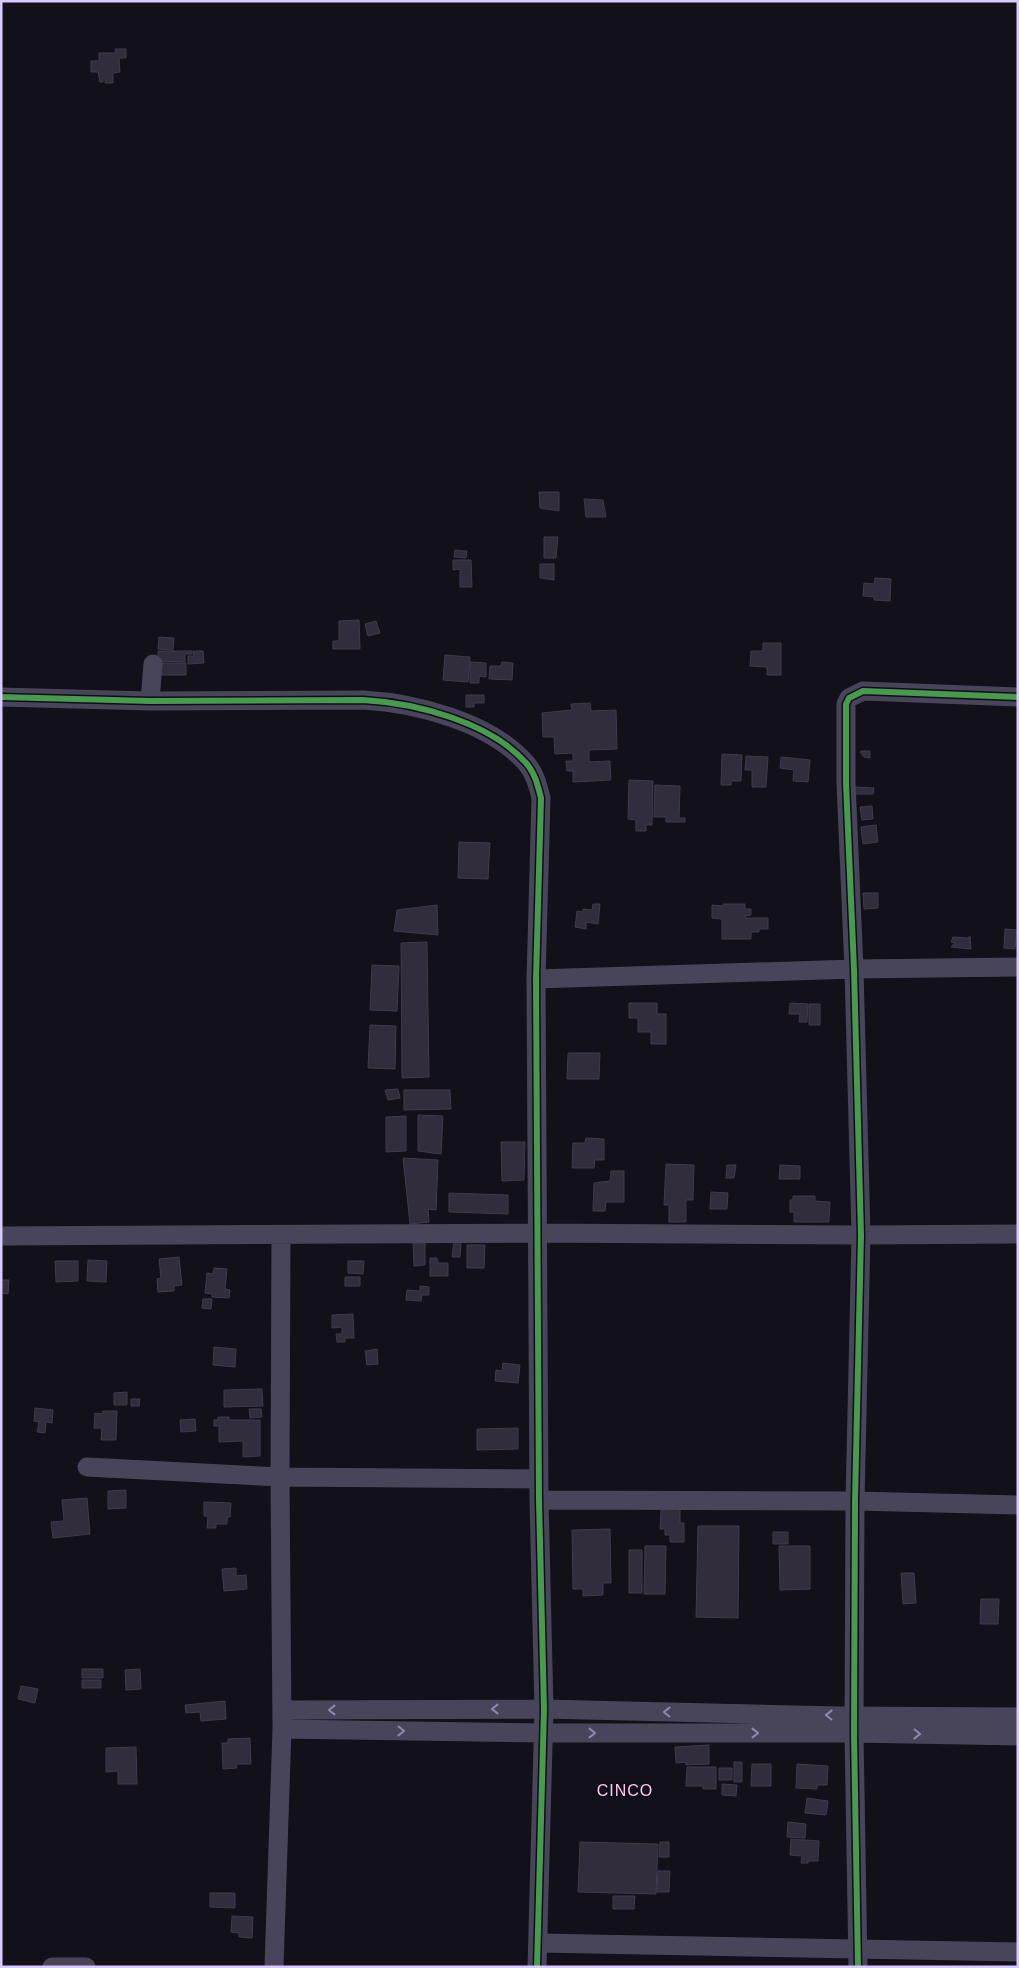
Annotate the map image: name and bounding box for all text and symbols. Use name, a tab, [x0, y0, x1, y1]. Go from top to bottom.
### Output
one-way arrow	[491, 1704, 498, 1714]
one-way arrow	[328, 1705, 336, 1715]
one-way arrow	[662, 1706, 670, 1717]
one-way arrow	[825, 1710, 833, 1721]
one-way arrow	[397, 1725, 405, 1736]
one-way arrow	[589, 1728, 597, 1738]
one-way arrow	[752, 1728, 759, 1738]
one-way arrow	[914, 1729, 922, 1739]
district label: CINCO	[597, 1782, 653, 1799]

